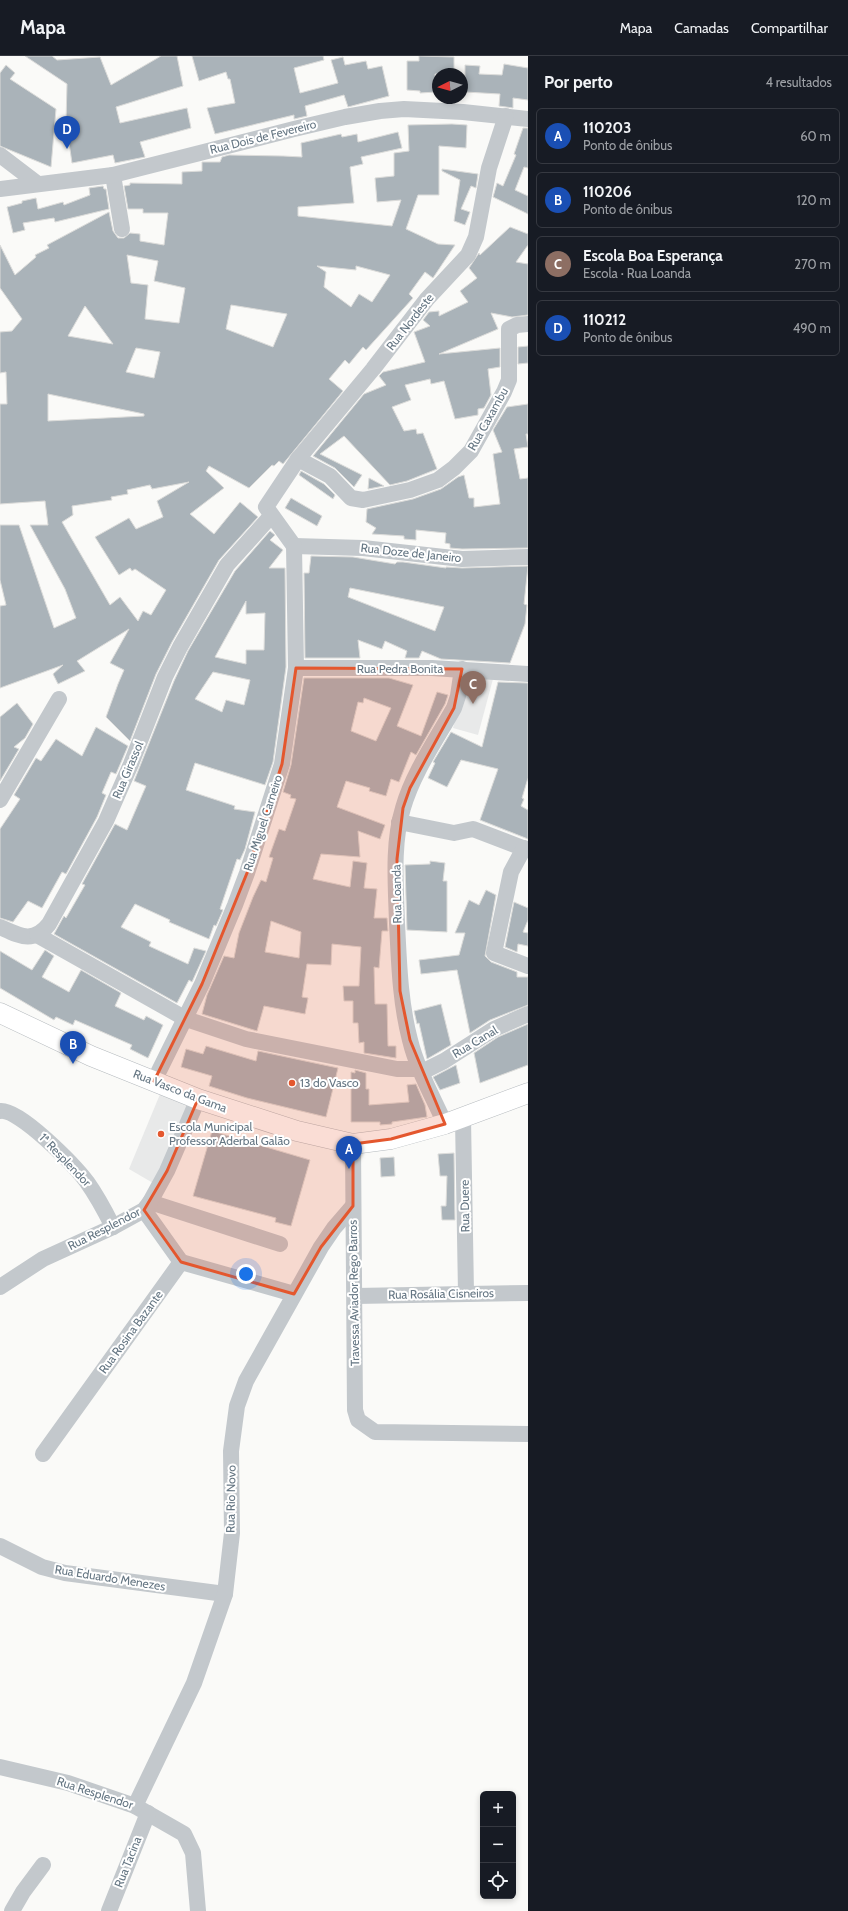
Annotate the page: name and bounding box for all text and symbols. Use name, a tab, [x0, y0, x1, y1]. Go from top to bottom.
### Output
text: Mapa	[20, 16, 66, 39]
text: Mapa	[620, 19, 652, 37]
text: Camadas	[674, 19, 729, 37]
text: Compartilhar	[751, 19, 828, 37]
north arrow	[432, 68, 468, 104]
text: Por perto	[544, 72, 613, 92]
text: 4 resultados	[765, 74, 832, 90]
pin: D	[54, 116, 80, 149]
street label: Rua Dois de Fevereiro	[208, 116, 318, 157]
text: 110203	[583, 119, 631, 137]
text: A	[554, 128, 562, 144]
text: 60 m	[800, 128, 831, 144]
text: Ponto de ônibus	[583, 137, 672, 153]
text: 110206	[583, 183, 632, 201]
text: B	[554, 192, 562, 208]
text: 120 m	[797, 192, 831, 208]
text: Ponto de ônibus	[583, 201, 672, 217]
text: Escola Boa Esperança	[583, 247, 723, 265]
text: C	[554, 256, 562, 272]
text: 270 m	[794, 256, 831, 272]
text: Escola · Rua Loanda	[583, 265, 691, 281]
street label: Rua Nordeste	[383, 290, 437, 353]
text: 110212	[583, 311, 626, 329]
text: D	[553, 320, 563, 336]
text: 490 m	[793, 320, 831, 336]
text: Ponto de ônibus	[583, 329, 672, 345]
street label: Rua Caxambu	[464, 385, 511, 453]
street label: Rua Doze de Janeiro	[360, 540, 463, 565]
street label: Rua Pedra Bonita	[357, 661, 443, 676]
pin: C	[460, 671, 486, 704]
street label: Rua Girassol	[109, 739, 146, 801]
street label: Rua Miguel Carneiro	[240, 772, 285, 873]
street label: Rua Loanda	[388, 864, 405, 924]
street label: Rua Canal	[449, 1022, 500, 1061]
pin: B	[60, 1031, 86, 1064]
street label: Rua Vasco da Gama	[131, 1066, 229, 1115]
place label: 13 do Vasco	[300, 1075, 359, 1090]
marker: 13 do Vasco	[287, 1078, 297, 1088]
place label: Escola Municipal Professor Aderbal Galão	[169, 1119, 290, 1148]
marker: Escola Municipal Professor Aderbal Galão	[156, 1129, 166, 1139]
street label: 1ª Resplendor	[36, 1130, 95, 1190]
pin: A	[336, 1136, 362, 1169]
street label: Rua Duere	[457, 1180, 472, 1232]
street label: Rua Resplendor	[65, 1204, 143, 1253]
street label: Travessa Aviador Rego Barros	[345, 1220, 362, 1366]
your location	[236, 1264, 256, 1284]
street label: Rua Rosália Cisneiros	[388, 1285, 494, 1302]
street label: Rua Rosina Bazante	[95, 1287, 166, 1376]
street label: Rua Rio Novo	[222, 1464, 239, 1533]
street label: Rua Eduardo Menezes	[54, 1561, 167, 1594]
street label: Rua Resplendor	[55, 1773, 135, 1812]
map controls	[480, 1791, 516, 1899]
button: +	[480, 1791, 516, 1827]
button: −	[480, 1827, 516, 1863]
street label: Rua Tacina	[111, 1834, 145, 1890]
button: locate	[480, 1863, 516, 1899]

